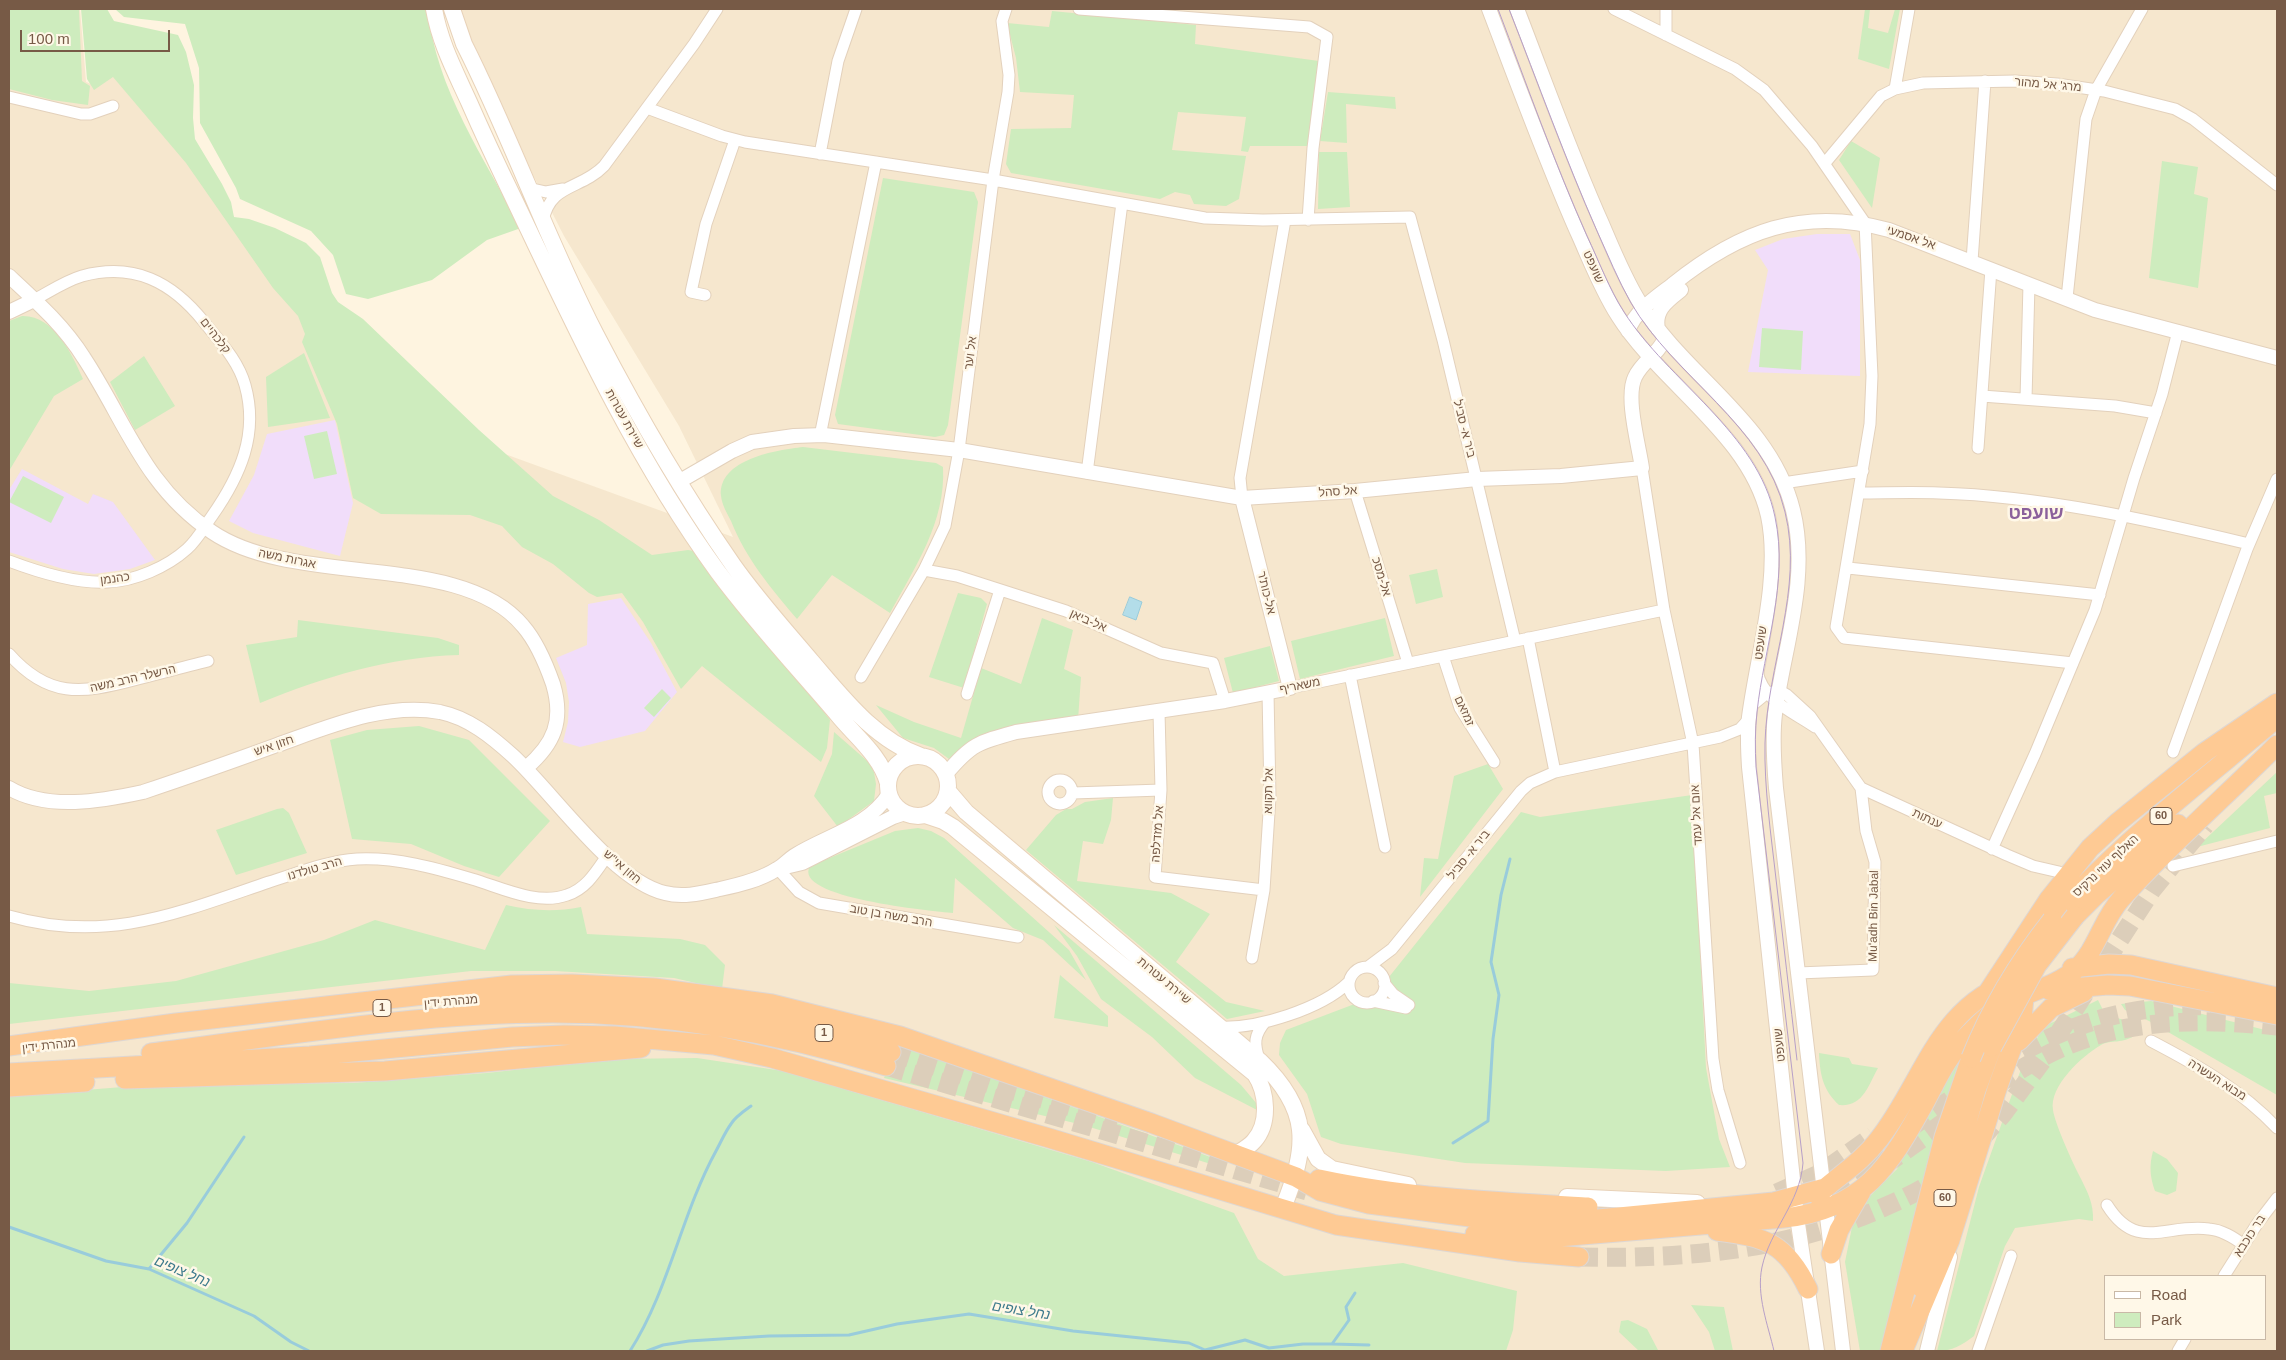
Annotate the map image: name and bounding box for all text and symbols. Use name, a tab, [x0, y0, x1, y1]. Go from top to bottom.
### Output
scale bar	[22, 20, 172, 52]
text: 100 m	[28, 30, 70, 47]
street label: מרג' אל מהור	[2014, 75, 2082, 95]
street label: אל אסמעי	[1885, 223, 1937, 253]
street label: שועפט	[1580, 249, 1606, 285]
street label: קלכהיים	[197, 315, 233, 357]
street label: אל וער	[962, 335, 980, 371]
street label: שיירת עטרות	[602, 387, 646, 451]
street label: ביר א- סביל	[1450, 398, 1478, 460]
street label: אל סהל	[1318, 483, 1358, 501]
district label: שועפט	[2008, 503, 2064, 525]
street label: אגרות משה	[257, 546, 317, 572]
street label: אל-מסכ	[1368, 556, 1394, 598]
street label: כהנמן	[99, 570, 131, 588]
street label: אל-כות'ר	[1254, 570, 1278, 616]
street label: אל-ביאן	[1067, 607, 1109, 635]
street label: שועפט	[1752, 625, 1770, 661]
street label: הרשלר הרב משה	[89, 662, 177, 696]
street label: משאריף	[1278, 675, 1322, 697]
street label: זמזאם	[1451, 694, 1477, 728]
street label: חזון איש	[252, 733, 296, 759]
street label: אל תקווא	[1261, 768, 1277, 814]
street label: אום אל עמד	[1688, 784, 1706, 846]
street label: אל מזדלפה	[1149, 805, 1167, 863]
street label: ענתות	[1910, 806, 1944, 832]
road number: 60	[2150, 808, 2172, 824]
street label: ביר א- סביל	[1445, 827, 1493, 883]
street label: האלוף עוזי נרקיס	[2070, 832, 2142, 900]
street label: חזון אי"ש	[600, 847, 644, 887]
street label: הרב טולדנו	[286, 854, 344, 884]
street label: Mu'adh Bin Jabal	[1866, 870, 1882, 962]
street label: הרב משה בן טוב	[849, 902, 933, 930]
street label: שיירת עטרות	[1134, 954, 1194, 1008]
street label: מנהרת ידין	[423, 992, 479, 1012]
road number: 1	[373, 1000, 391, 1016]
road number: 1	[815, 1024, 833, 1042]
street label: שועפט	[1771, 1027, 1789, 1063]
street label: מנהרת ידין	[21, 1036, 77, 1056]
street label: מבוא העשרה	[2185, 1056, 2249, 1104]
road number: 60	[1934, 1190, 1956, 1206]
street label: בר כוכבא	[2231, 1212, 2269, 1260]
water label: נחל צופים	[152, 1253, 212, 1291]
legend	[2104, 1275, 2266, 1340]
text: Road	[2151, 1286, 2187, 1303]
water label: נחל צופים	[991, 1298, 1051, 1324]
text: Park	[2151, 1311, 2182, 1328]

